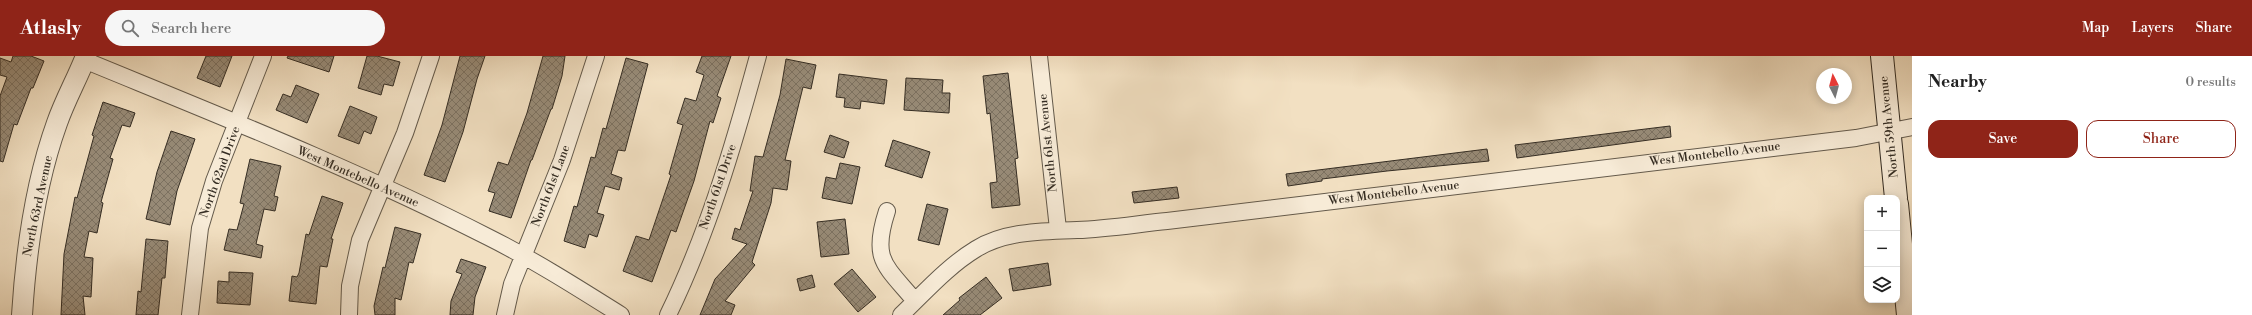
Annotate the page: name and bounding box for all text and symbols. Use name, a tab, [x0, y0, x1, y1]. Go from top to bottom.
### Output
search box	[105, 10, 385, 46]
text: Atlasly	[20, 16, 81, 40]
icon: search	[119, 17, 141, 39]
text: Search here	[151, 19, 231, 38]
text: Map	[2082, 19, 2109, 37]
text: Layers	[2131, 19, 2174, 37]
text: Share	[2196, 19, 2232, 37]
north arrow	[1816, 68, 1852, 104]
text: Nearby	[1928, 71, 1987, 93]
text: 0 results	[2185, 74, 2236, 90]
street label: North 59th Avenue	[1876, 75, 1902, 179]
street label: North 61st Avenue	[1035, 93, 1061, 193]
button: Save	[1928, 120, 2078, 158]
button: Share	[2086, 120, 2236, 158]
street label: North 62nd Drive	[197, 124, 243, 220]
street label: West Montebello Avenue	[1648, 139, 1781, 170]
street label: North 61st Drive	[696, 142, 740, 232]
street label: West Montebello Avenue	[294, 143, 421, 211]
street label: North 61st Lane	[529, 143, 573, 229]
street label: North 63rd Avenue	[20, 154, 56, 258]
street label: West Montebello Avenue	[1327, 178, 1460, 209]
map controls	[1864, 195, 1900, 303]
button: +	[1864, 195, 1900, 231]
button: −	[1864, 231, 1900, 267]
button: layers	[1864, 267, 1900, 303]

